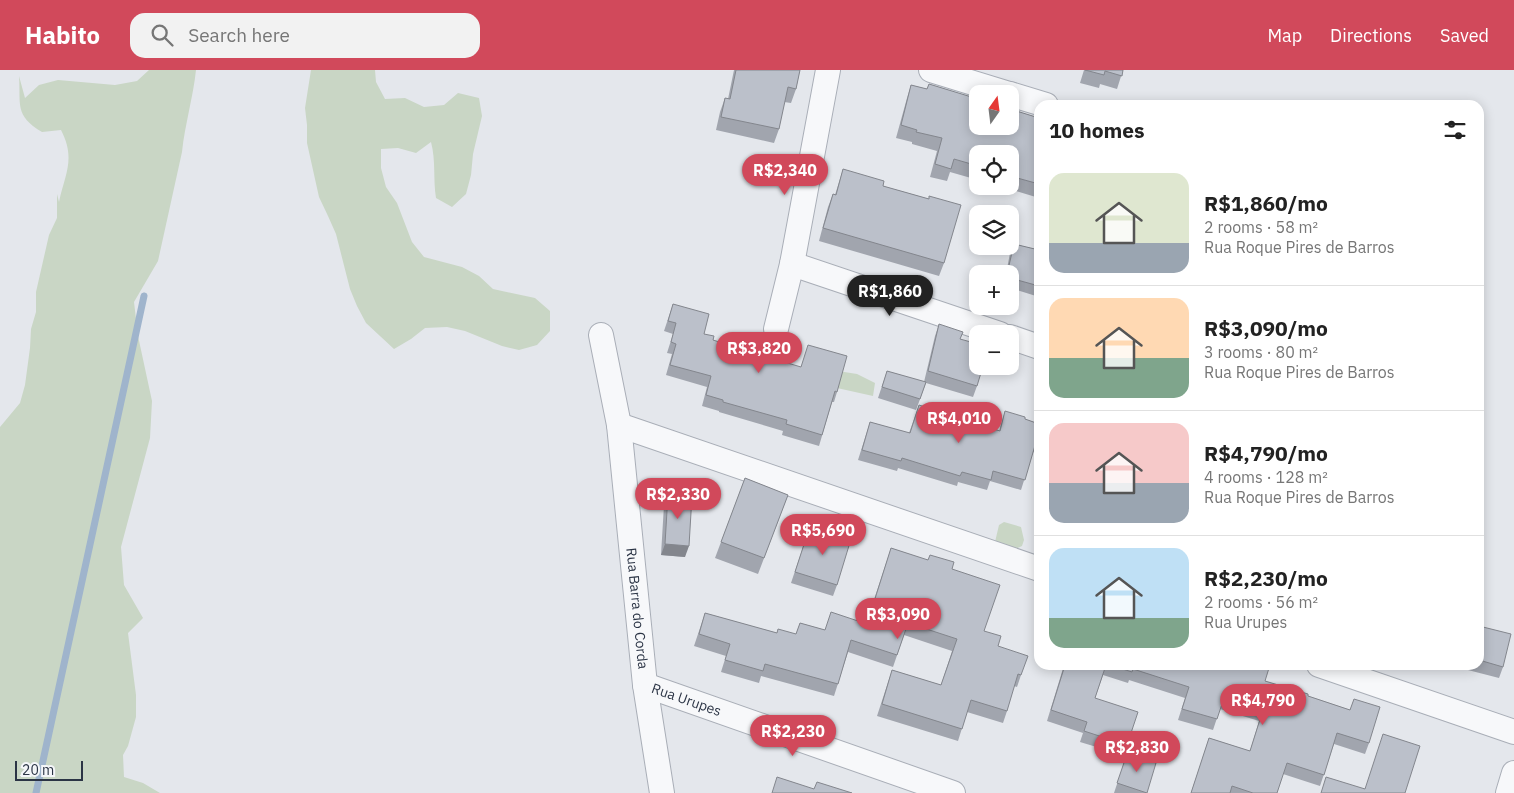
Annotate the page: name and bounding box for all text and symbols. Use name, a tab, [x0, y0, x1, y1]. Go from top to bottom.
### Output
search box	[130, 13, 480, 58]
text: Habito	[25, 19, 100, 51]
icon: search	[148, 21, 176, 49]
text: Search here	[188, 23, 290, 47]
text: Map	[1267, 24, 1302, 47]
text: Directions	[1330, 24, 1412, 47]
text: Saved	[1440, 24, 1489, 47]
north arrow	[969, 85, 1019, 135]
map controls	[969, 85, 1019, 375]
text: 10 homes	[1049, 116, 1145, 144]
icon: filters	[1441, 116, 1469, 144]
button: locate	[969, 145, 1019, 195]
pin: R$2,340	[739, 154, 831, 196]
text: R$2,340	[753, 160, 817, 180]
text: R$1,860/mo	[1204, 189, 1328, 217]
icon: home	[1089, 193, 1149, 253]
button: layers	[969, 205, 1019, 255]
text: 2 rooms · 58 m²	[1204, 217, 1318, 237]
text: Rua Roque Pires de Barros	[1204, 237, 1395, 257]
button: +	[969, 265, 1019, 315]
pin: R$1,860	[844, 274, 936, 317]
text: R$1,860	[858, 281, 922, 301]
text: R$3,090/mo	[1204, 314, 1328, 342]
icon: home	[1089, 318, 1149, 378]
button: −	[969, 325, 1019, 375]
pin: R$3,820	[713, 332, 805, 374]
text: R$3,820	[727, 338, 791, 358]
text: 3 rooms · 80 m²	[1204, 342, 1318, 362]
text: Rua Roque Pires de Barros	[1204, 362, 1395, 382]
pin: R$4,010	[913, 402, 1005, 444]
text: R$4,010	[927, 408, 991, 428]
text: R$4,790/mo	[1204, 439, 1328, 467]
icon: home	[1089, 443, 1149, 503]
text: 4 rooms · 128 m²	[1204, 467, 1328, 487]
pin: R$2,330	[632, 478, 724, 520]
text: R$2,330	[646, 484, 710, 504]
text: Rua Roque Pires de Barros	[1204, 487, 1395, 507]
pin: R$5,690	[777, 514, 869, 556]
text: R$5,690	[791, 520, 855, 540]
street label: Rua Barra do Corda	[622, 547, 652, 670]
text: R$2,230/mo	[1204, 564, 1328, 592]
icon: home	[1089, 568, 1149, 628]
text: 2 rooms · 56 m²	[1204, 592, 1318, 612]
pin: R$3,090	[852, 598, 944, 640]
text: R$3,090	[866, 604, 930, 624]
text: Rua Urupes	[1204, 612, 1287, 632]
street label: Rua Urupes	[649, 679, 724, 720]
pin: R$4,790	[1217, 684, 1309, 726]
text: R$4,790	[1231, 690, 1295, 710]
pin: R$2,230	[747, 714, 839, 757]
text: R$2,230	[761, 721, 825, 741]
pin: R$2,830	[1091, 730, 1183, 773]
text: R$2,830	[1105, 737, 1169, 757]
scale bar	[15, 758, 82, 781]
text: 20 m	[22, 761, 54, 779]

